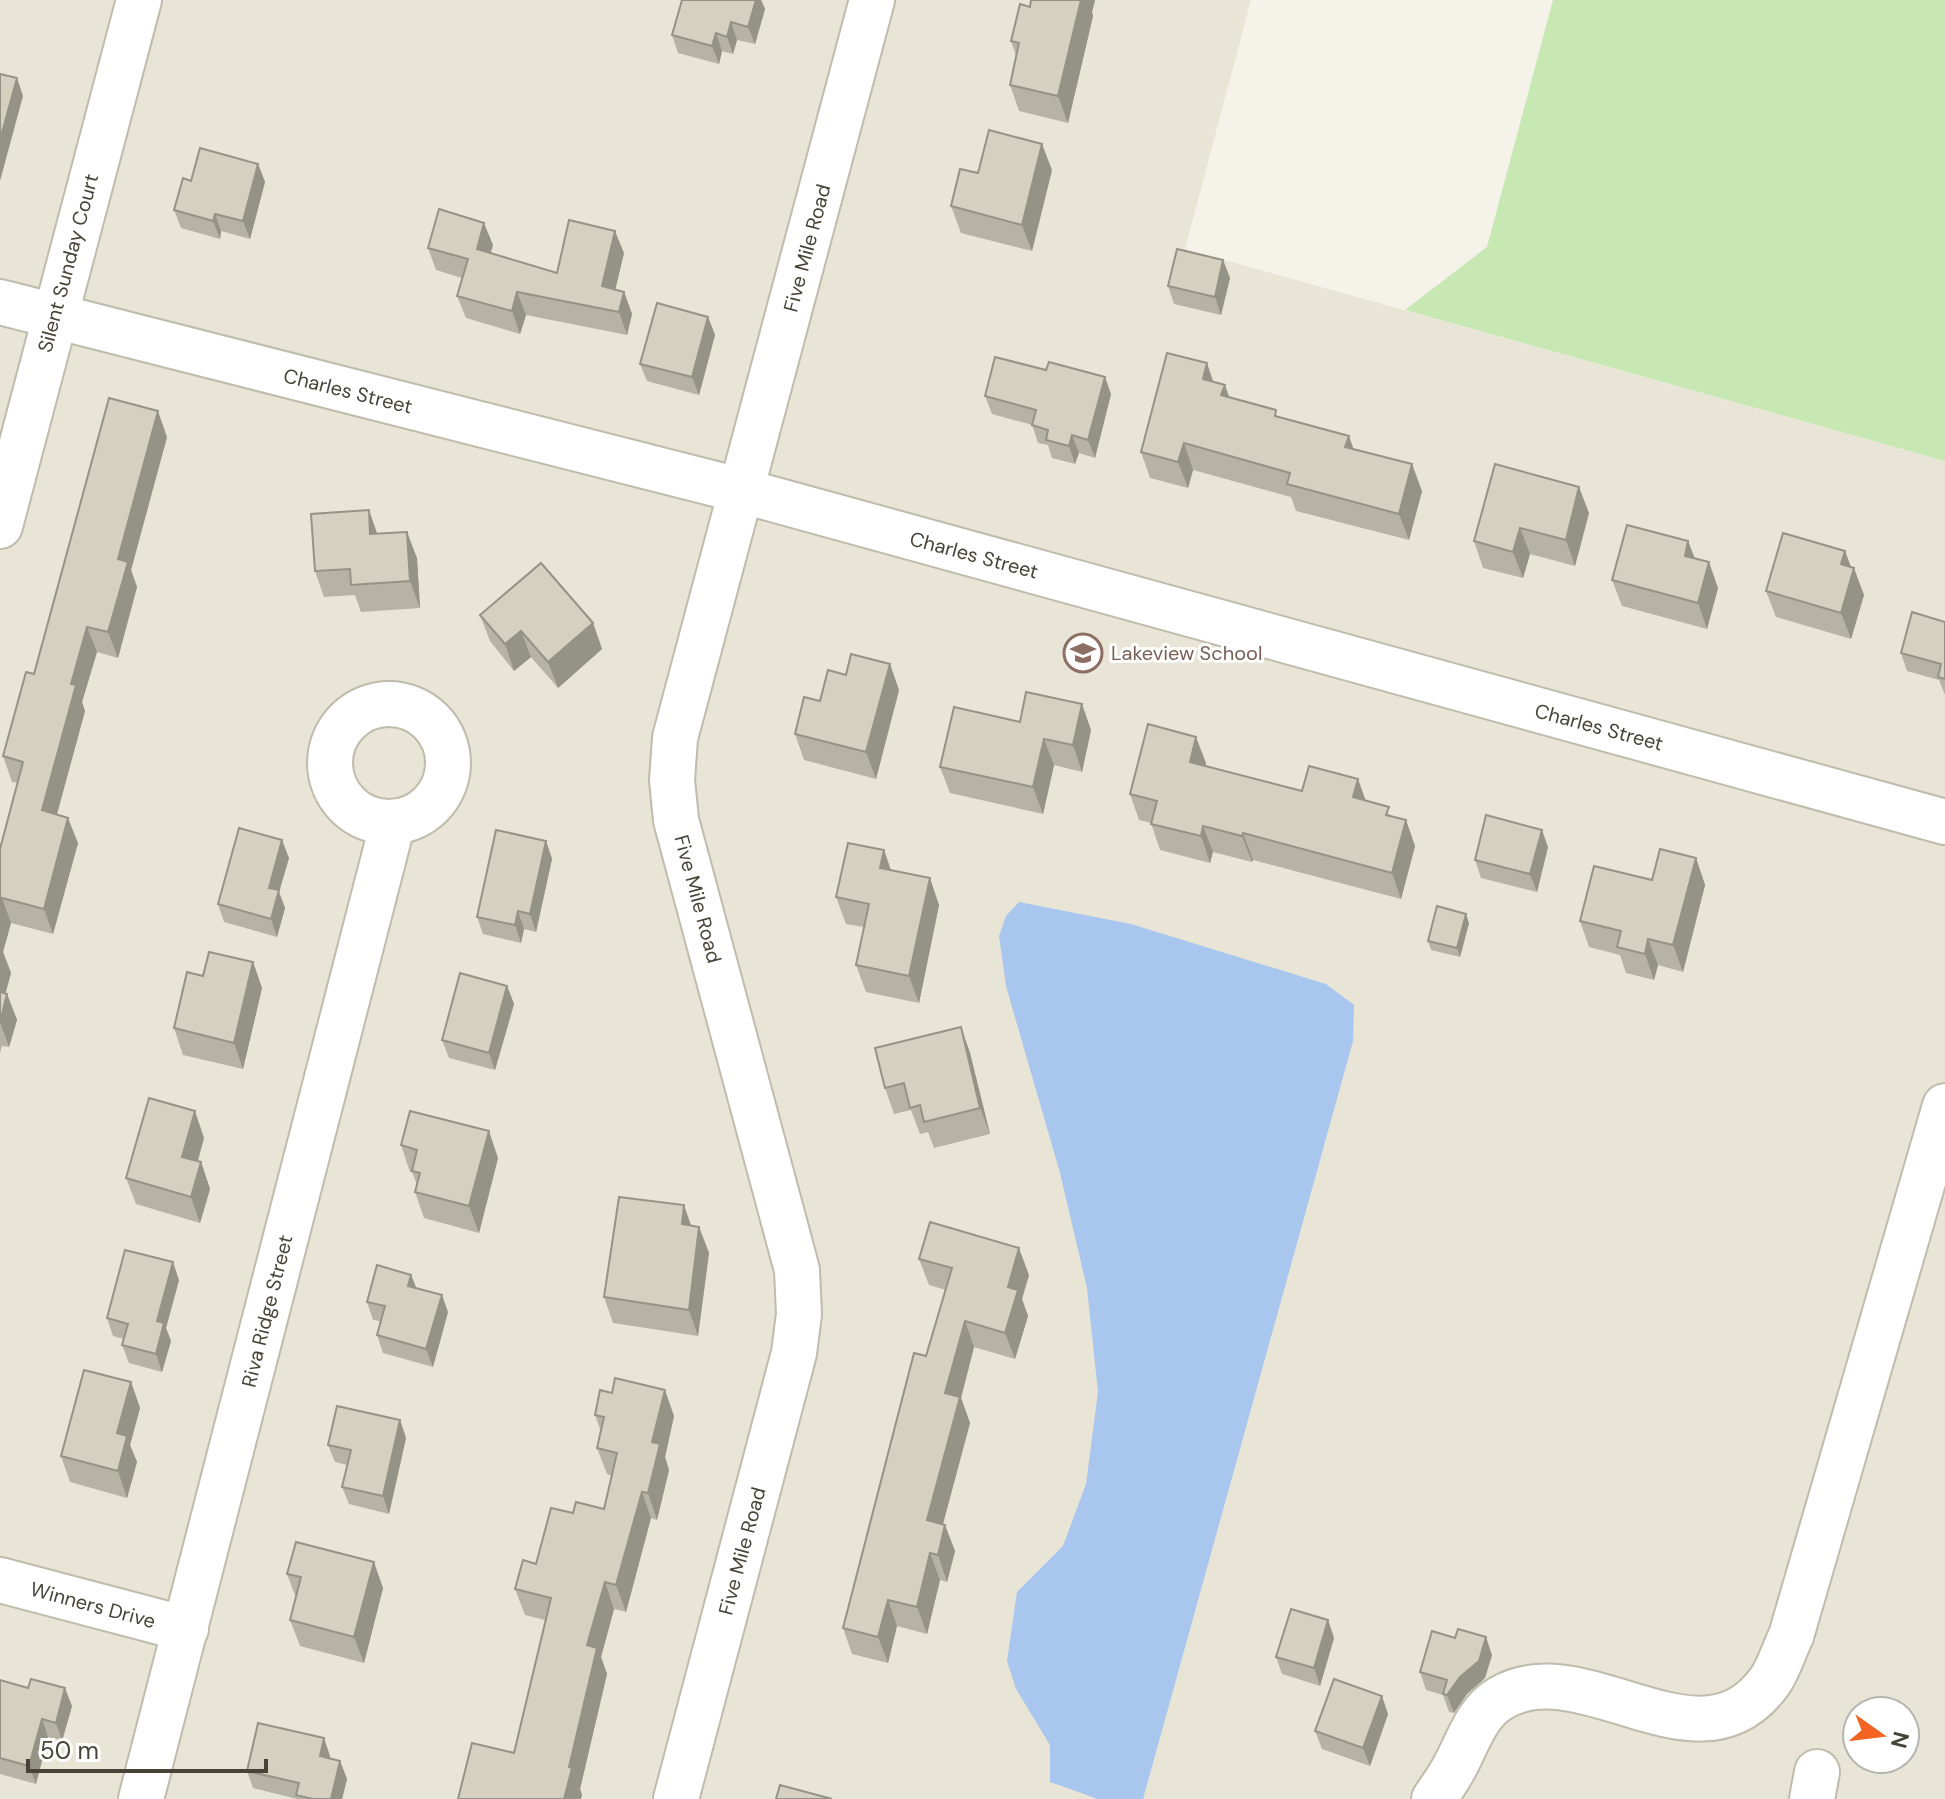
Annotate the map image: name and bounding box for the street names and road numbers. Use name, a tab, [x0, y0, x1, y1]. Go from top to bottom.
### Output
street label: Silent Sunday Court	[32, 171, 104, 355]
street label: Five Mile Road	[777, 181, 837, 315]
street label: Charles Street	[281, 362, 415, 420]
street label: Charles Street	[907, 525, 1041, 585]
street label: Charles Street	[1532, 697, 1666, 757]
street label: Five Mile Road	[668, 832, 728, 966]
street label: Riva Ridge Street	[235, 1232, 299, 1390]
street label: Five Mile Road	[712, 1484, 772, 1618]
street label: Winners Drive	[28, 1576, 158, 1634]

